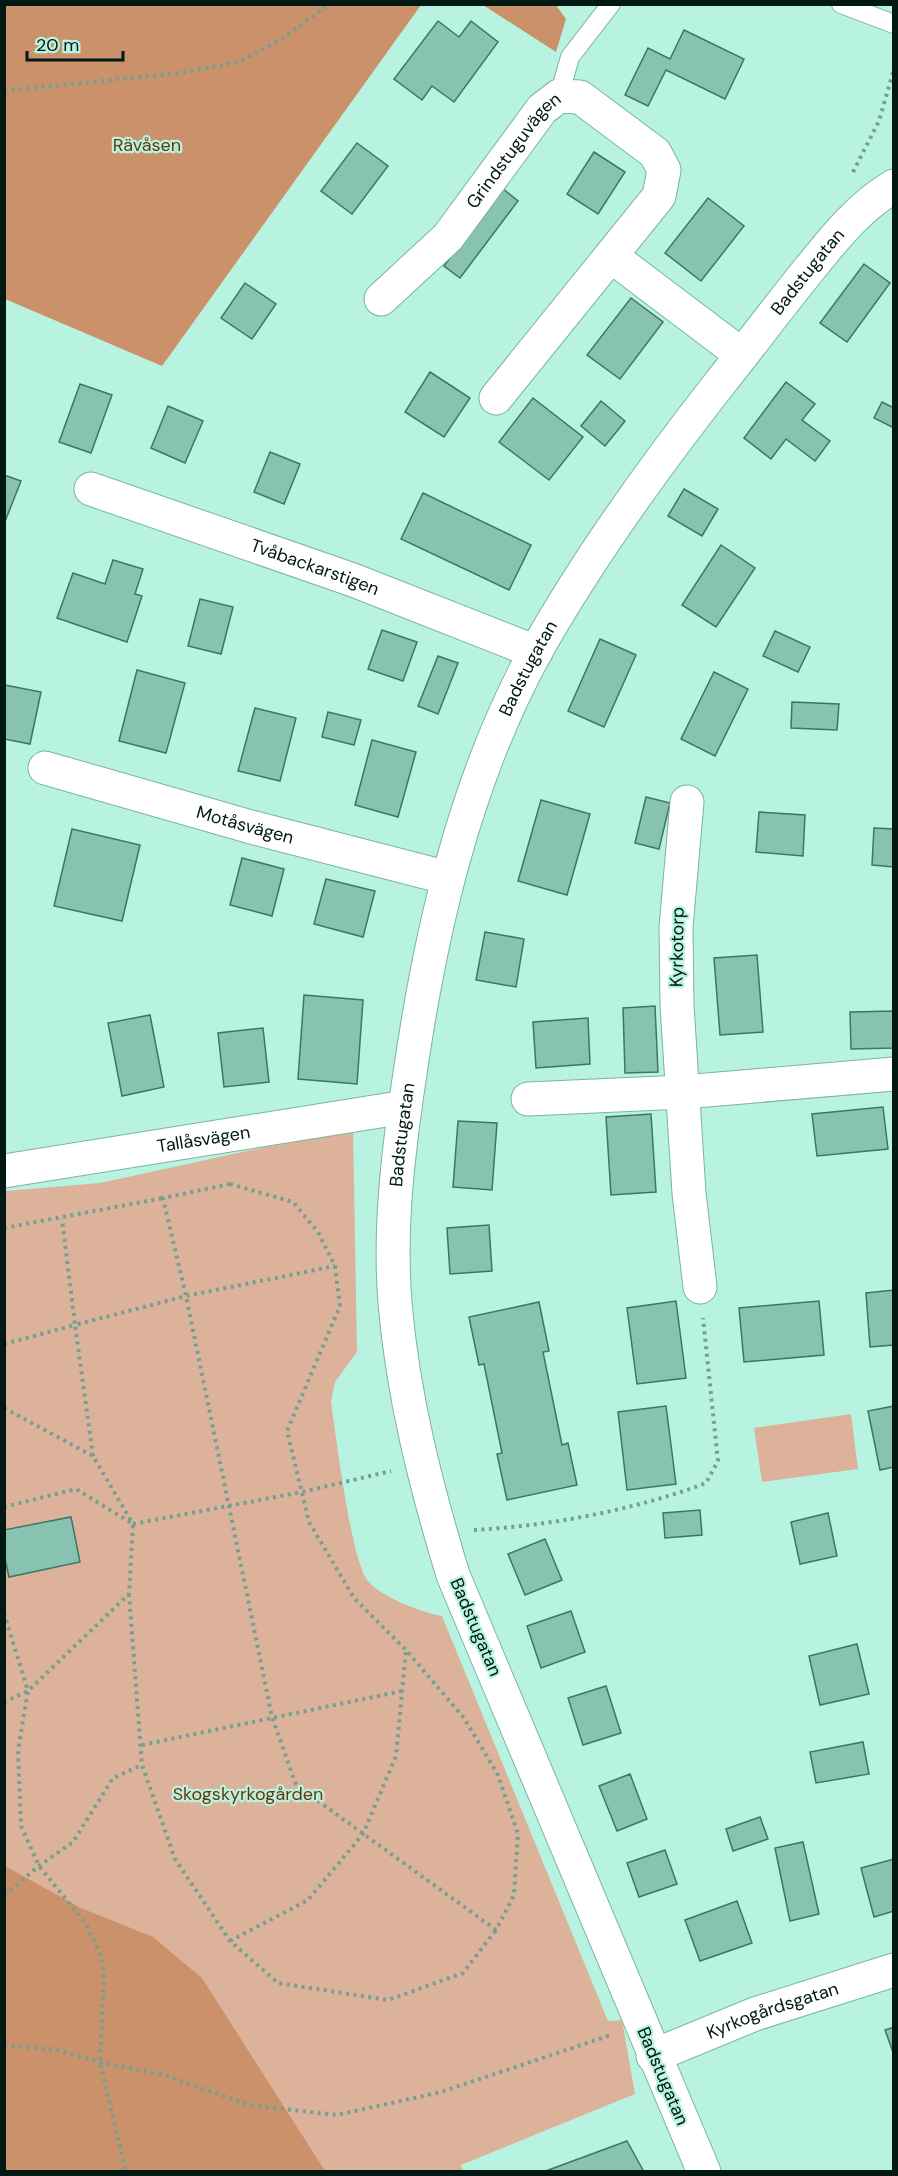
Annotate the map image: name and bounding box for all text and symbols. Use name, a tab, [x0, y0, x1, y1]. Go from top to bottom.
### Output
scale bar	[27, 24, 123, 62]
text: 20 m	[36, 33, 79, 57]
street label: Grindstuguvägen	[461, 87, 566, 214]
park label: Rävåsen	[113, 133, 181, 157]
street label: Badstugatan	[765, 223, 850, 320]
street label: Tvåbackarstigen	[247, 533, 383, 601]
street label: Badstugatan	[493, 616, 563, 720]
street label: Motåsvägen	[194, 800, 296, 850]
street label: Kyrkotorp	[664, 907, 690, 987]
street label: Badstugatan	[384, 1081, 420, 1188]
street label: Tallåsvägen	[155, 1120, 252, 1158]
street label: Badstugatan	[444, 1574, 508, 1680]
park label: Skogskyrkogården	[173, 1782, 323, 1806]
street label: Kyrkogårdsgatan	[703, 1976, 841, 2045]
street label: Badstugatan	[631, 2023, 695, 2129]

